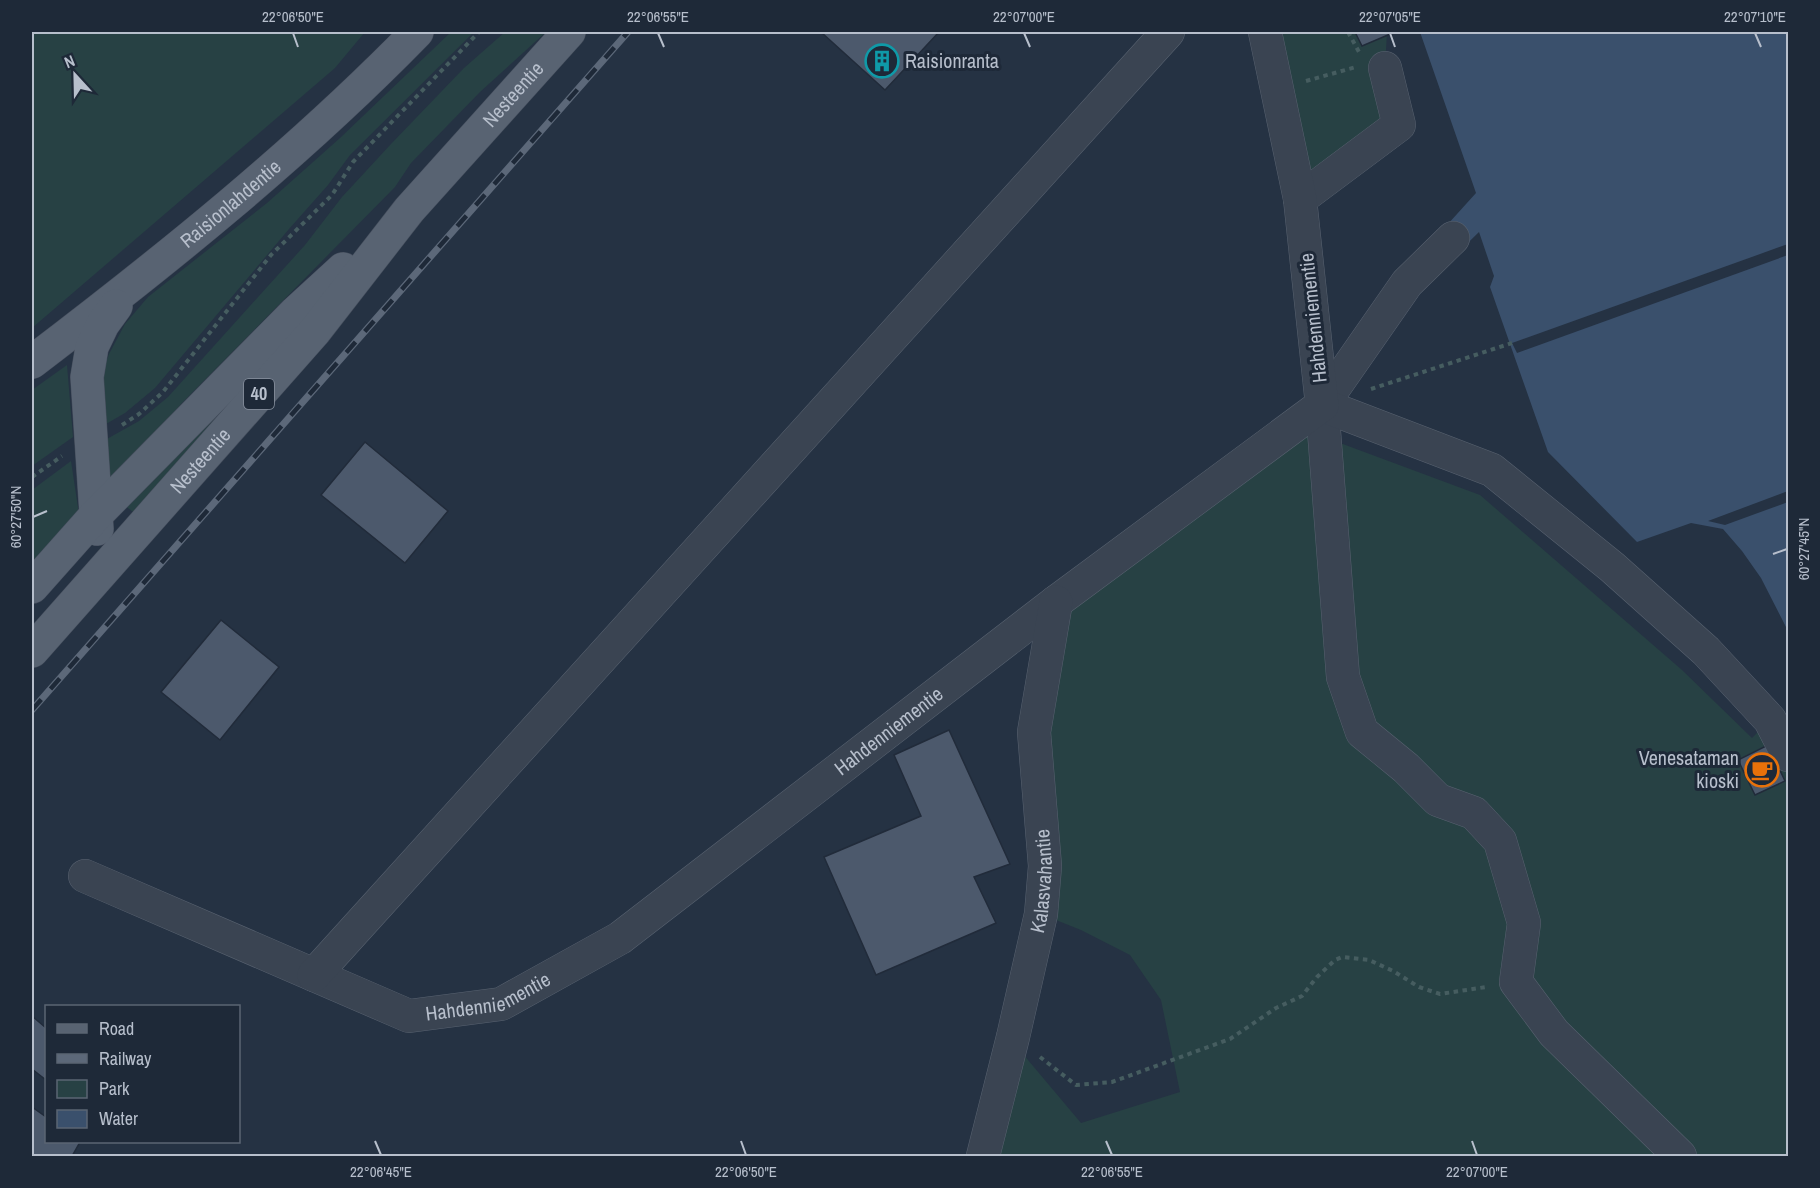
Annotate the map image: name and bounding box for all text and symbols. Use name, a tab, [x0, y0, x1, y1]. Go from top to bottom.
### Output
text: 22°06'50"E	[262, 6, 324, 27]
text: 22°06'55"E	[627, 6, 689, 27]
text: 22°07'00"E	[993, 6, 1055, 27]
text: 22°07'05"E	[1359, 6, 1421, 27]
text: 22°07'10"E	[1724, 6, 1786, 27]
building icon: Raisionranta	[864, 43, 900, 79]
north arrow	[45, 45, 105, 105]
place label: Raisionranta	[905, 47, 999, 74]
text: N	[61, 49, 78, 73]
street label: Nesteentie	[476, 55, 549, 132]
street label: Raisionlahdentie	[174, 153, 286, 254]
street label: Hahdenniementie	[1292, 252, 1333, 384]
road number: 40	[244, 379, 274, 409]
street label: Nesteentie	[163, 422, 236, 499]
text: 60°27'50"N	[5, 486, 26, 548]
text: 60°27'45"N	[1793, 518, 1814, 580]
street label: Hahdenniementie	[828, 680, 948, 781]
place label: Venesataman kioski	[1639, 744, 1739, 794]
cafe icon: Venesataman kioski	[1744, 752, 1780, 788]
street label: Kalasvahantie	[1023, 828, 1058, 935]
street label: Hahdenniementie	[424, 965, 555, 1027]
legend	[45, 1005, 240, 1143]
text: Road	[99, 1016, 134, 1041]
text: Railway	[99, 1046, 152, 1071]
text: Park	[99, 1076, 130, 1101]
text: Water	[99, 1106, 138, 1131]
text: 22°06'45"E	[350, 1161, 412, 1182]
text: 22°06'50"E	[715, 1161, 777, 1182]
text: 22°06'55"E	[1081, 1161, 1143, 1182]
text: 22°07'00"E	[1446, 1161, 1508, 1182]

